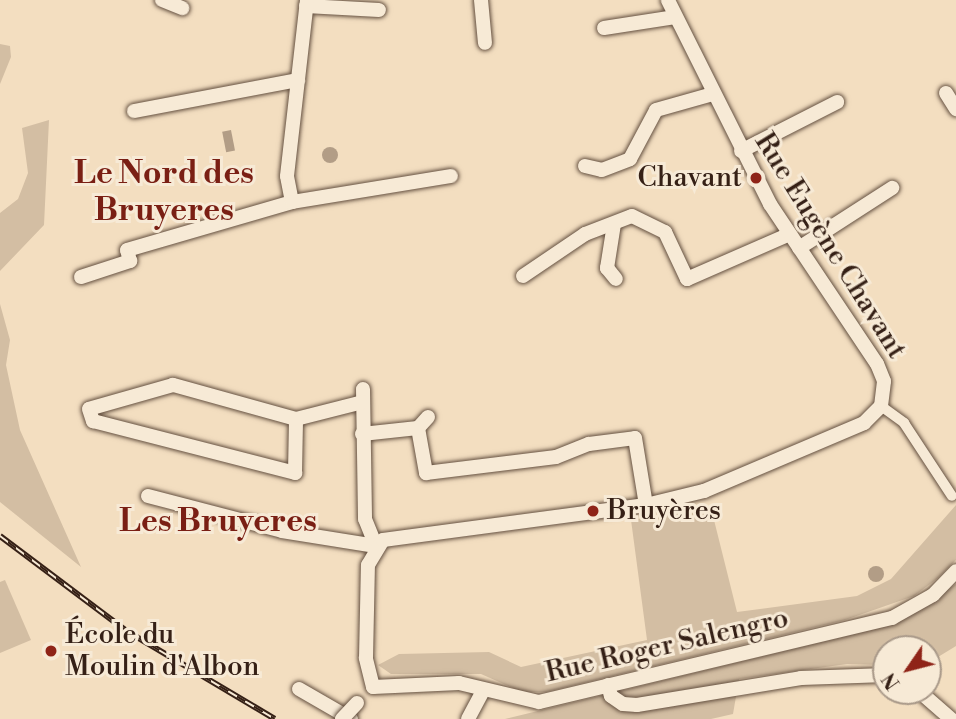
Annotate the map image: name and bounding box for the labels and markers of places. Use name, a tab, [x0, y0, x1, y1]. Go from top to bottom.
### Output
place label: Chavant	[638, 161, 742, 195]
marker: Chavant	[748, 170, 764, 186]
place label: Bruyères	[607, 494, 721, 528]
marker: Bruyères	[585, 503, 601, 519]
place label: École du Moulin d'Albon	[65, 618, 259, 684]
marker: École du Moulin d'Albon	[43, 643, 59, 659]

